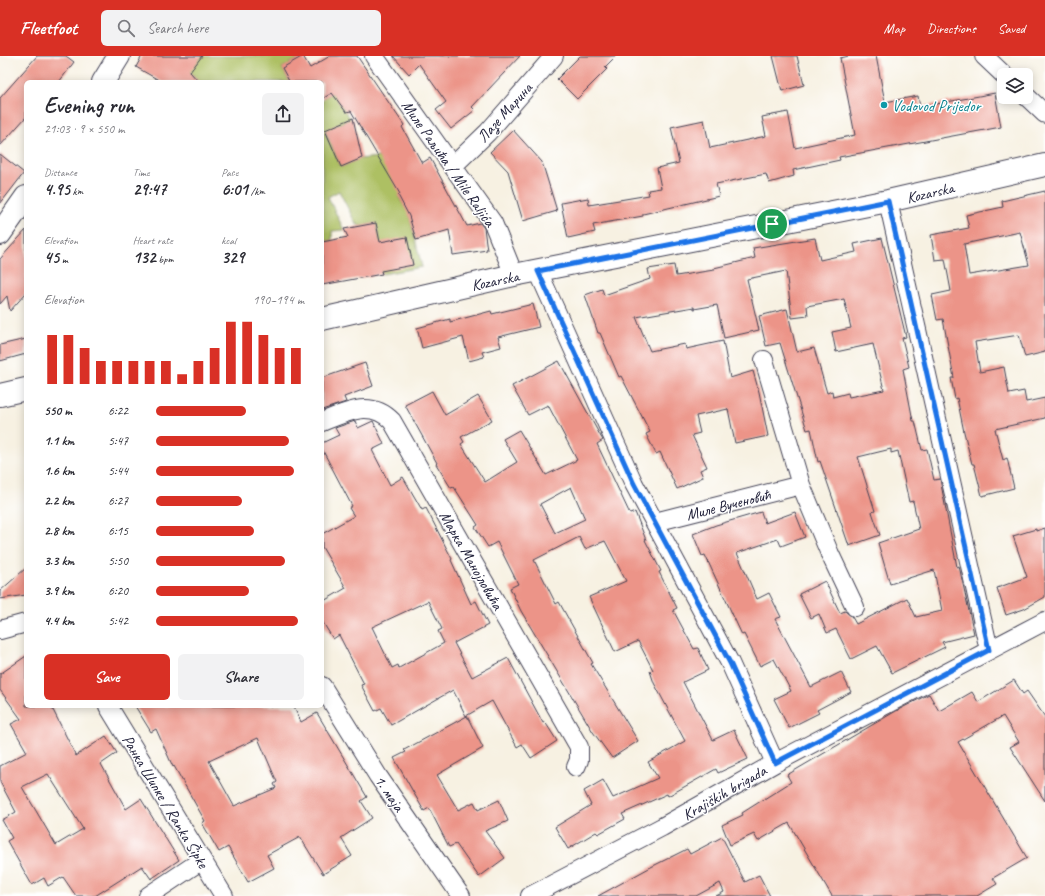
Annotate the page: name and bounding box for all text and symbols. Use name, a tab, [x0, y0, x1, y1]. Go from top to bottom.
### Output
search box	[101, 10, 381, 46]
text: Fleetfoot	[20, 16, 77, 40]
icon: search	[115, 17, 137, 39]
text: Search here	[147, 19, 208, 38]
text: Map	[884, 20, 905, 37]
text: Directions	[927, 20, 976, 37]
text: Saved	[998, 20, 1025, 37]
map controls	[997, 68, 1033, 104]
button: layers	[997, 68, 1033, 104]
street label: Лазе Марина	[473, 78, 538, 147]
text: Evening run	[44, 92, 134, 120]
button: share	[262, 93, 304, 135]
street label: Миле Раљића / Mile Raljića	[397, 96, 500, 232]
place label: Vodovod Prijedor	[892, 96, 983, 116]
marker: Vodovod Prijedor	[879, 100, 889, 110]
text: 21:03 · 9 × 550 m	[44, 121, 125, 137]
text: Distance	[44, 165, 77, 179]
text: Time	[133, 165, 150, 179]
text: Pace	[221, 165, 238, 179]
street label: Kozarska	[905, 178, 957, 208]
text: 4.95	[44, 179, 70, 200]
text: 29:47	[133, 179, 166, 200]
text: 6:01	[221, 179, 248, 200]
text: km	[70, 184, 83, 198]
text: /km	[248, 184, 265, 198]
pin	[755, 207, 789, 241]
icon: arrive	[761, 213, 783, 235]
text: Elevation	[44, 233, 78, 247]
text: Heart rate	[133, 233, 173, 247]
text: kcal	[221, 233, 236, 247]
text: 45	[44, 247, 59, 268]
text: 132	[133, 247, 156, 268]
text: 329	[221, 247, 244, 268]
text: m	[59, 252, 68, 266]
text: bpm	[156, 252, 173, 266]
street label: Kozarska	[470, 266, 522, 296]
text: Elevation	[44, 292, 84, 308]
text: 190–194 m	[253, 292, 304, 308]
text: 550 m	[44, 403, 72, 419]
text: 6:22	[108, 403, 128, 419]
text: 1.1 km	[44, 433, 74, 449]
text: 5:47	[108, 433, 128, 449]
text: 1.6 km	[44, 463, 75, 479]
text: 5:44	[108, 463, 128, 479]
street label: Миле Вученовић	[684, 485, 774, 525]
text: 2.2 km	[44, 493, 74, 509]
text: 6:27	[108, 493, 128, 509]
street label: Марка Манојловића	[435, 507, 508, 614]
text: 2.8 km	[44, 523, 74, 539]
text: 6:15	[108, 523, 128, 539]
text: 3.3 km	[44, 553, 74, 569]
text: 5:50	[108, 553, 128, 569]
text: 3.9 km	[44, 583, 74, 599]
text: 6:20	[108, 583, 128, 599]
text: 4.4 km	[44, 613, 74, 629]
text: 5:42	[108, 613, 128, 629]
button: Save	[44, 654, 170, 700]
button: Share	[178, 654, 304, 700]
street label: Ранка Шипке / Ranka Šipke	[117, 731, 214, 873]
street label: Krajiških brigada	[679, 760, 771, 825]
street label: 1. маја	[370, 771, 409, 816]

